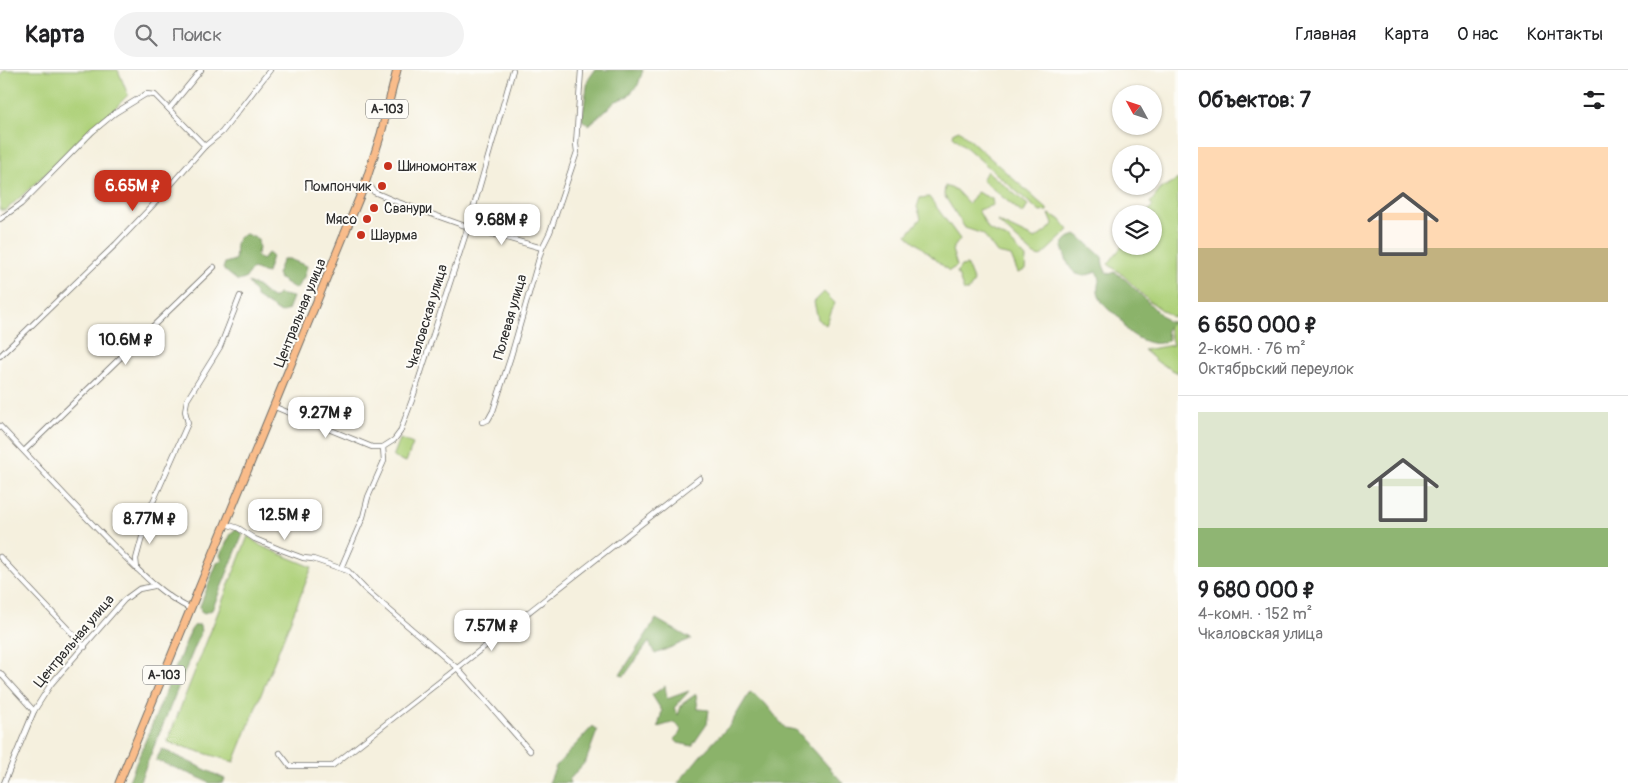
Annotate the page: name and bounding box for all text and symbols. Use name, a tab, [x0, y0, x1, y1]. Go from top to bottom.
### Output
search box	[114, 12, 464, 57]
text: Карта	[25, 20, 84, 49]
icon: search	[132, 21, 160, 49]
text: Поиск	[172, 23, 222, 47]
text: Главная	[1295, 23, 1356, 46]
text: Карта	[1384, 23, 1429, 46]
text: О нас	[1457, 23, 1499, 46]
text: Контакты	[1527, 23, 1603, 46]
north arrow	[1112, 85, 1162, 135]
map controls	[1112, 85, 1162, 255]
icon: filters	[1580, 86, 1608, 114]
text: Объектов: 7	[1198, 87, 1311, 114]
road number: А-103	[366, 100, 408, 118]
button: locate	[1112, 145, 1162, 195]
place label: Шиномонтаж	[398, 158, 476, 175]
marker: Шиномонтаж	[382, 160, 394, 172]
pin: 6.65M ₽	[87, 170, 179, 212]
text: 6.65M ₽	[105, 176, 161, 196]
place label: Помпончик	[305, 178, 372, 195]
icon: home	[1358, 179, 1448, 269]
marker: Помпончик	[376, 180, 388, 192]
place label: Сванури	[384, 200, 432, 217]
marker: Сванури	[368, 202, 380, 214]
pin: 9.68M ₽	[456, 204, 548, 246]
button: layers	[1112, 205, 1162, 255]
text: 9.68M ₽	[475, 210, 529, 230]
place label: Мясо	[326, 211, 357, 228]
marker: Мясо	[361, 213, 373, 225]
place label: Шаурма	[371, 227, 417, 244]
marker: Шаурма	[355, 229, 367, 241]
street label: Центральная улица	[270, 256, 330, 370]
street label: Чкаловская улица	[403, 262, 451, 372]
street label: Полевая улица	[490, 272, 530, 362]
text: 6 650 000 ₽	[1198, 312, 1317, 339]
pin: 10.6M ₽	[80, 324, 172, 366]
text: 10.6M ₽	[99, 330, 153, 350]
text: 2-комн. · 76 m²	[1198, 339, 1306, 359]
text: Октябрьский переулок	[1198, 359, 1354, 379]
pin: 9.27M ₽	[280, 396, 372, 439]
text: 9.27M ₽	[299, 403, 353, 423]
icon: home	[1358, 445, 1448, 535]
pin: 12.5M ₽	[239, 498, 331, 541]
pin: 8.77M ₽	[104, 502, 196, 545]
text: 12.5M ₽	[259, 505, 311, 525]
text: 8.77M ₽	[123, 509, 177, 529]
text: 9 680 000 ₽	[1198, 577, 1315, 604]
street label: Центральная улица	[30, 591, 118, 691]
text: 4-комн. · 152 m²	[1198, 604, 1312, 624]
pin: 7.57M ₽	[446, 610, 538, 652]
text: 7.57M ₽	[465, 616, 519, 636]
text: Чкаловская улица	[1198, 624, 1323, 644]
road number: А-103	[143, 666, 185, 684]

